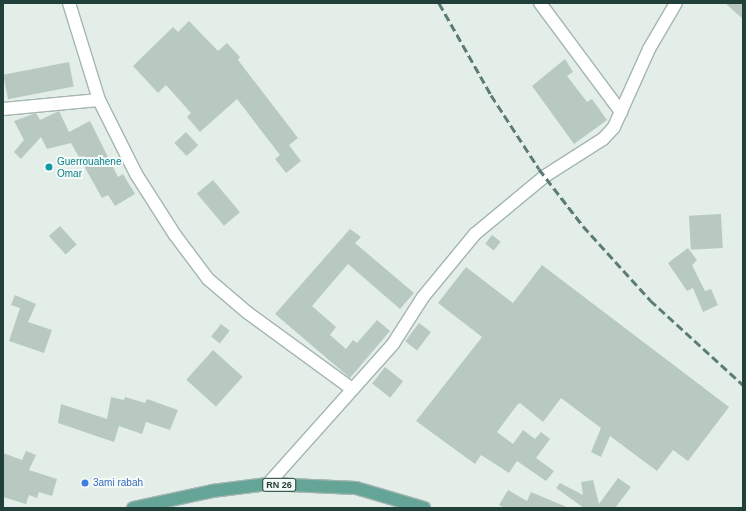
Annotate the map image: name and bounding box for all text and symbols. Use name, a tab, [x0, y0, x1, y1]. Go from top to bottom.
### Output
place label: Guerrouahene Omar	[57, 155, 121, 178]
marker: Guerrouahene Omar	[44, 162, 54, 172]
place label: 3ami rabah	[93, 477, 143, 489]
marker: 3ami rabah	[80, 478, 90, 488]
road number: RN 26	[262, 478, 296, 492]

